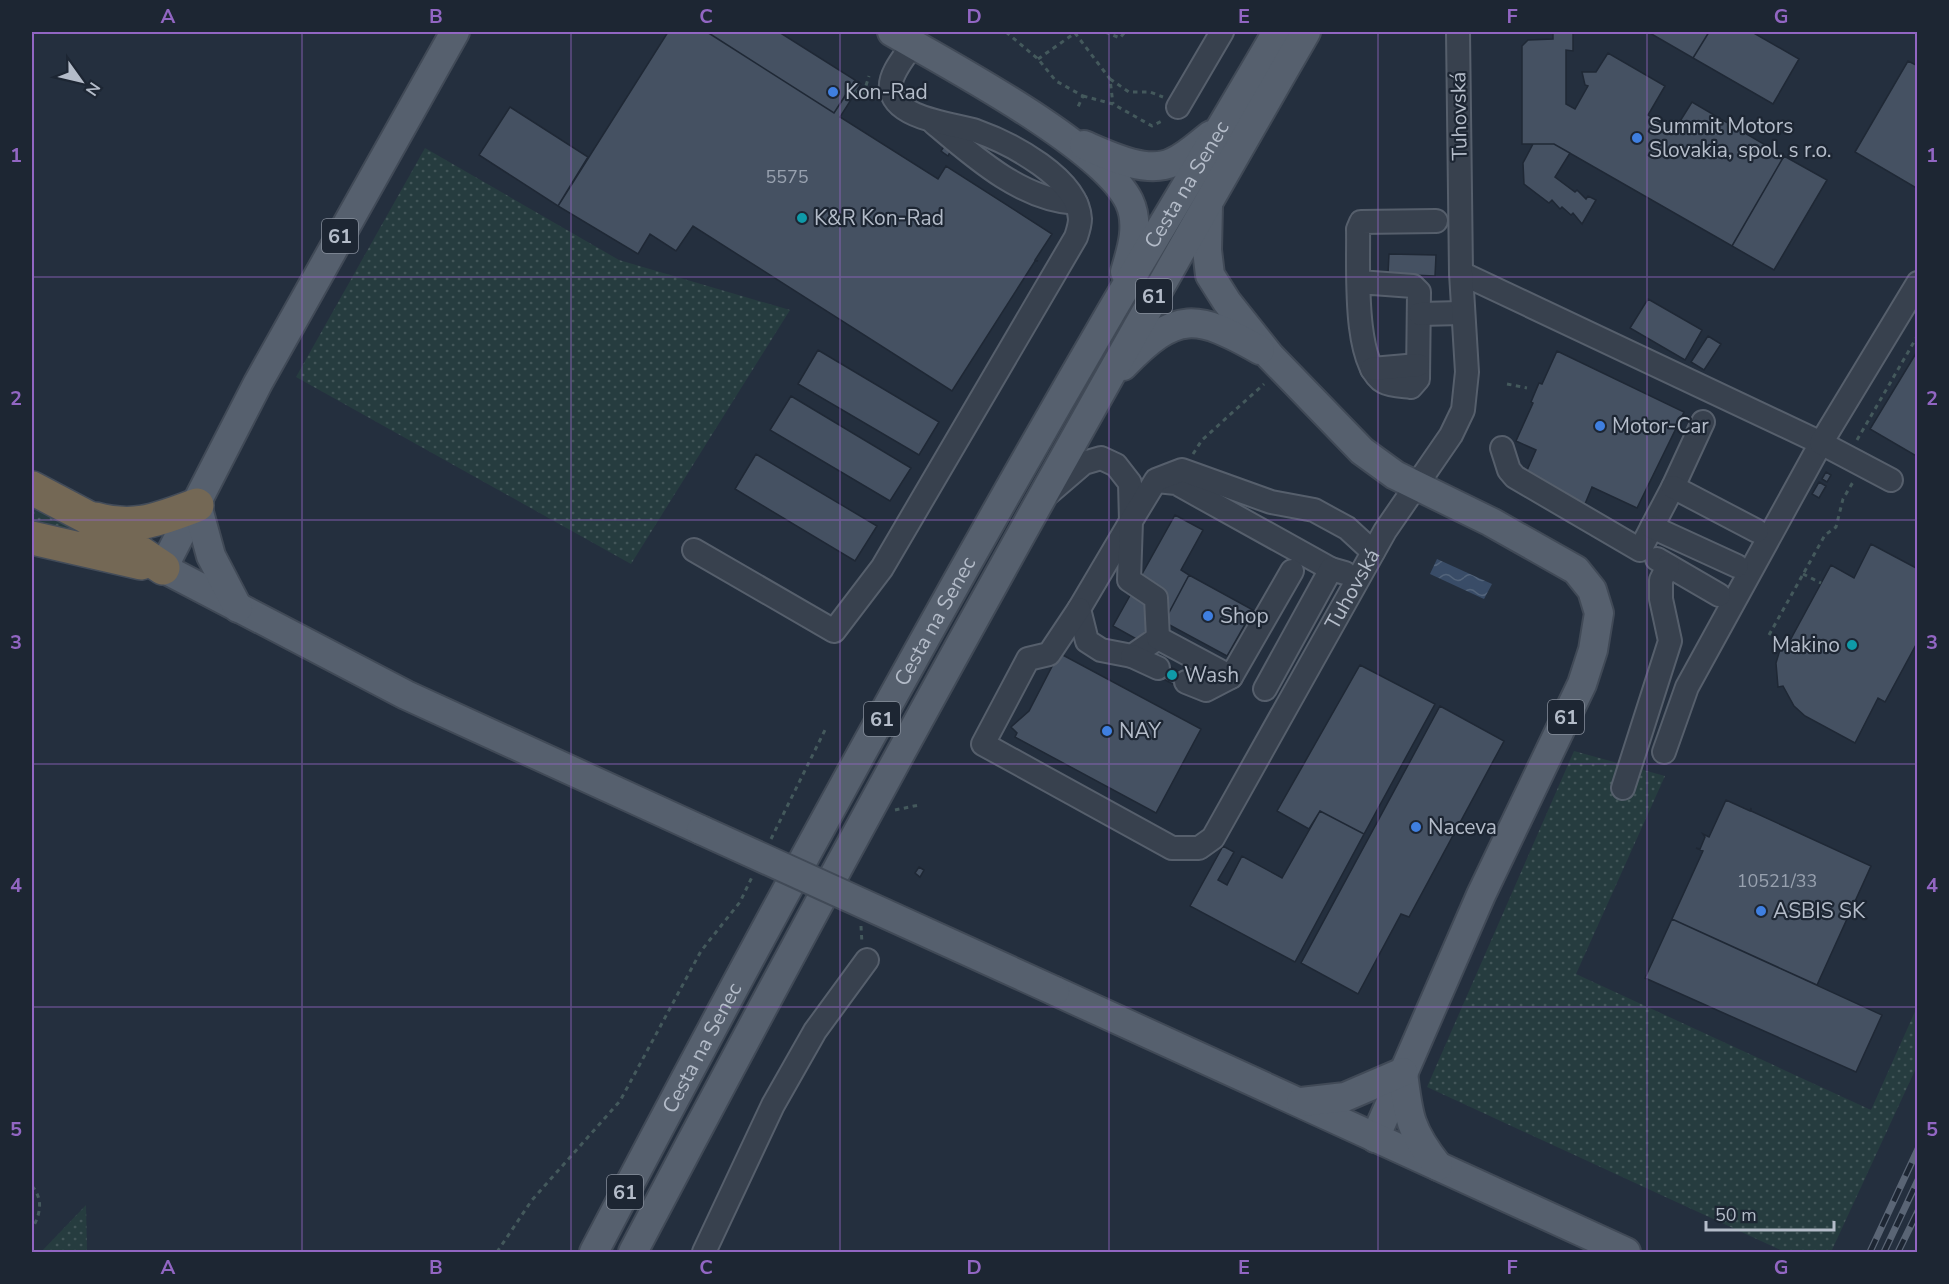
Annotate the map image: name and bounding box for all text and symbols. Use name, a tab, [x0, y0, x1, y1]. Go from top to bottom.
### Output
text: A	[161, 3, 176, 30]
text: B	[429, 3, 443, 30]
text: C	[699, 3, 713, 30]
text: D	[966, 3, 982, 30]
text: E	[1238, 3, 1250, 30]
text: F	[1506, 3, 1518, 30]
text: G	[1774, 3, 1788, 30]
north arrow	[51, 51, 111, 111]
street label: Tuhovská	[1444, 71, 1474, 161]
text: N	[80, 78, 105, 100]
place label: Kon-Rad	[845, 78, 928, 106]
marker: Kon-Rad	[826, 85, 840, 99]
place label: Summit Motors Slovakia, spol. s r.o.	[1649, 112, 1832, 164]
street label: Cesta na Senec	[1138, 115, 1236, 254]
marker: Summit Motors Slovakia, spol. s r.o.	[1630, 131, 1644, 145]
text: 1	[10, 142, 22, 169]
text: 1	[1926, 142, 1938, 169]
house number: 5575	[765, 165, 809, 189]
place label: K&R Kon-Rad	[814, 204, 944, 232]
marker: K&R Kon-Rad	[795, 211, 809, 225]
road number: 61	[322, 219, 358, 253]
road number: 61	[1136, 279, 1172, 313]
text: 2	[10, 385, 22, 412]
text: 2	[1926, 385, 1938, 412]
place label: Motor-Car	[1612, 412, 1709, 440]
marker: Motor-Car	[1593, 419, 1607, 433]
street label: Tuhovská	[1319, 544, 1386, 635]
street label: Cesta na Senec	[888, 551, 982, 691]
place label: Shop	[1220, 602, 1269, 630]
marker: Shop	[1201, 609, 1215, 623]
text: 3	[10, 629, 22, 656]
text: 3	[1926, 629, 1938, 656]
place label: Makino	[1772, 631, 1840, 659]
marker: Makino	[1845, 638, 1859, 652]
place label: Wash	[1184, 661, 1239, 689]
marker: Wash	[1165, 668, 1179, 682]
road number: 61	[1548, 700, 1584, 734]
road number: 61	[864, 702, 900, 736]
place label: NAY	[1119, 717, 1161, 745]
marker: NAY	[1100, 724, 1114, 738]
place label: Naceva	[1428, 813, 1497, 841]
marker: Naceva	[1409, 820, 1423, 834]
house number: 10521/33	[1737, 869, 1817, 893]
text: 4	[10, 872, 22, 899]
text: 4	[1926, 872, 1938, 899]
place label: ASBIS SK	[1773, 897, 1866, 925]
marker: ASBIS SK	[1754, 904, 1768, 918]
street label: Cesta na Senec	[656, 977, 748, 1118]
text: 5	[10, 1116, 22, 1143]
text: 5	[1926, 1116, 1938, 1143]
road number: 61	[607, 1175, 643, 1209]
scale bar	[1706, 1194, 1834, 1232]
text: 50 m	[1715, 1203, 1757, 1227]
text: A	[161, 1254, 176, 1281]
text: B	[429, 1254, 443, 1281]
text: C	[699, 1254, 713, 1281]
text: D	[966, 1254, 982, 1281]
text: E	[1238, 1254, 1250, 1281]
text: F	[1506, 1254, 1518, 1281]
text: G	[1774, 1254, 1788, 1281]

